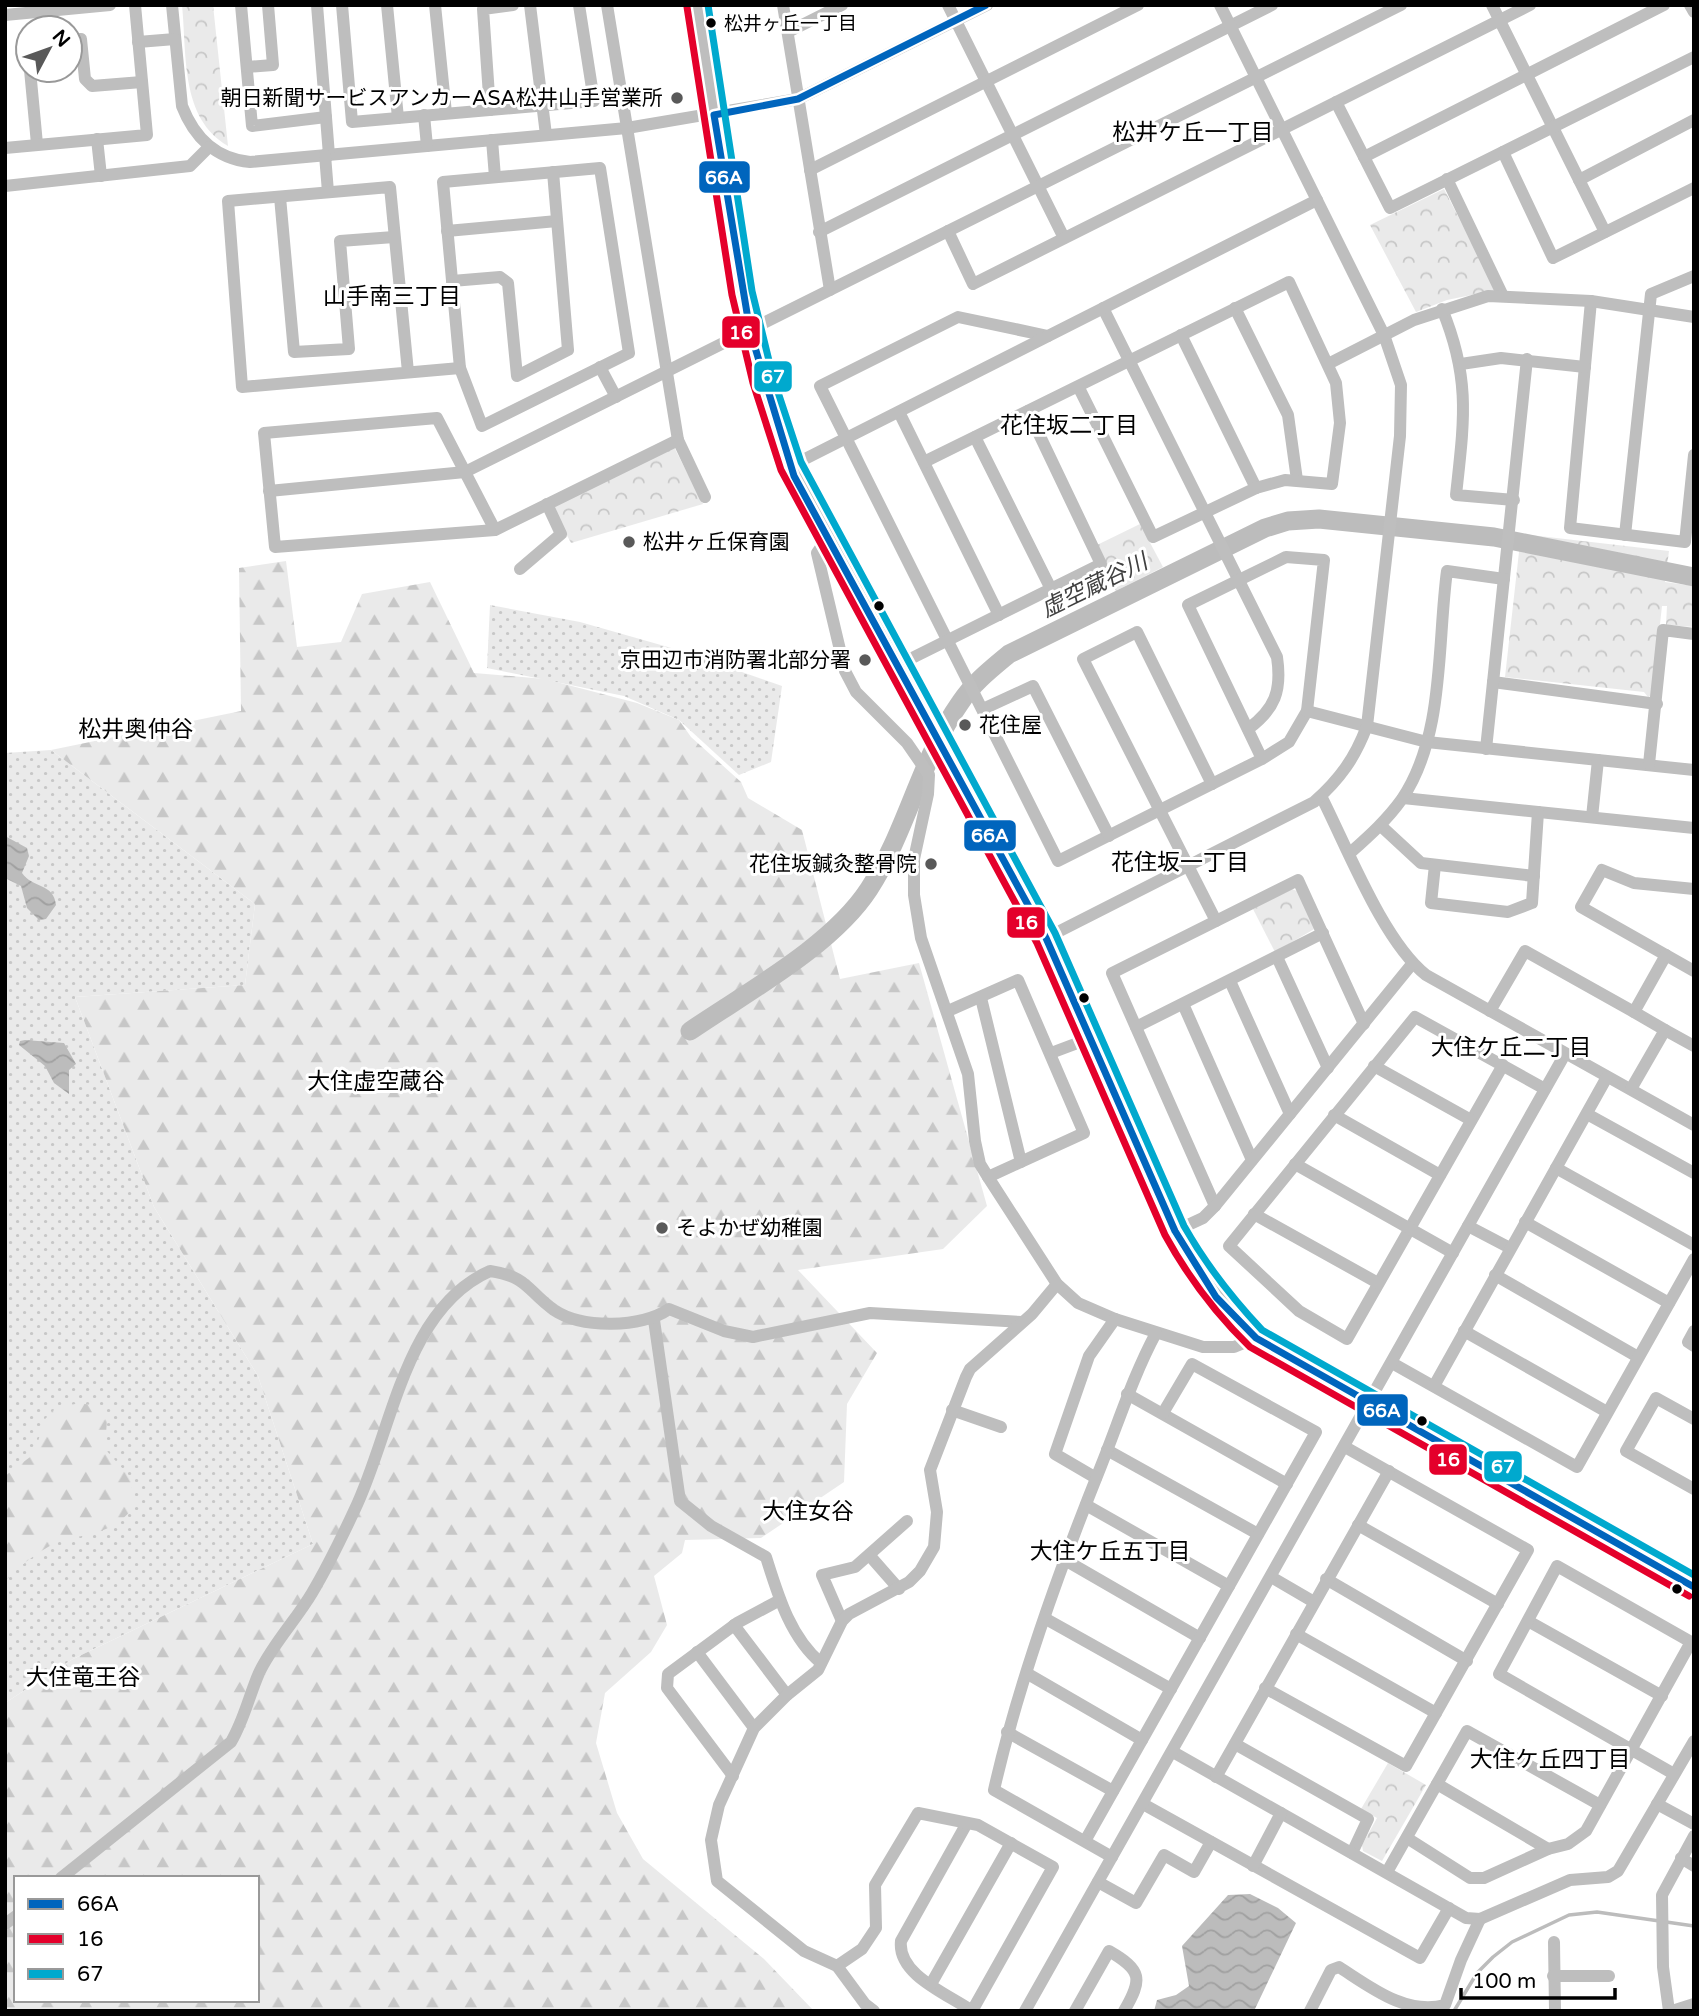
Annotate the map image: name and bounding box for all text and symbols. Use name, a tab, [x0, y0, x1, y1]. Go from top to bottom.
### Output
place label: 松井ヶ丘一丁目	[724, 13, 857, 35]
north arrow	[14, 14, 84, 84]
marker: 松井ヶ丘一丁目	[704, 16, 718, 30]
text: N	[48, 26, 74, 51]
place label: 朝日新聞サービスアンカーASA松井山手営業所	[221, 86, 663, 111]
marker: 朝日新聞サービスアンカーASA松井山手営業所	[669, 90, 685, 106]
district label: 松井ケ丘一丁目	[1113, 119, 1274, 147]
line badge: 66A	[698, 160, 751, 194]
text: 66A	[705, 167, 743, 189]
district label: 山手南三丁目	[323, 283, 461, 311]
line badge: 16	[721, 315, 761, 349]
text: 16	[729, 322, 753, 344]
line badge: 67	[753, 360, 793, 393]
text: 67	[761, 366, 785, 388]
district label: 花住坂二丁目	[1000, 412, 1138, 440]
place label: 松井ヶ丘保育園	[643, 530, 790, 555]
marker: 松井ヶ丘保育園	[621, 534, 637, 550]
water label: 虚空蔵谷川	[1037, 547, 1155, 624]
unlabelled marker	[872, 599, 886, 613]
place label: 京田辺市消防署北部分署	[620, 648, 851, 673]
marker: 京田辺市消防署北部分署	[857, 652, 873, 668]
place label: 花住屋	[979, 713, 1042, 738]
district label: 松井奥仲谷	[79, 716, 194, 744]
marker: 花住屋	[957, 717, 973, 733]
line badge: 66A	[963, 819, 1017, 852]
text: 66A	[971, 825, 1009, 847]
district label: 花住坂一丁目	[1111, 849, 1249, 877]
place label: 花住坂鍼灸整骨院	[749, 852, 917, 877]
marker: 花住坂鍼灸整骨院	[923, 856, 939, 872]
line badge: 16	[1006, 906, 1046, 939]
text: 16	[1014, 912, 1038, 934]
unlabelled marker	[1077, 991, 1091, 1005]
district label: 大住ケ丘二丁目	[1431, 1034, 1592, 1062]
district label: 大住虚空蔵谷	[307, 1068, 445, 1096]
place label: そよかぜ幼稚園	[676, 1216, 823, 1241]
marker: そよかぜ幼稚園	[654, 1220, 670, 1236]
line badge: 66A	[1356, 1393, 1409, 1427]
text: 66A	[1363, 1400, 1401, 1422]
unlabelled marker	[1415, 1414, 1429, 1428]
line badge: 16	[1428, 1443, 1468, 1476]
text: 16	[1436, 1449, 1460, 1471]
line badge: 67	[1483, 1450, 1523, 1483]
text: 67	[1491, 1456, 1515, 1478]
district label: 大住女谷	[762, 1498, 854, 1526]
district label: 大住ケ丘五丁目	[1030, 1538, 1191, 1566]
unlabelled marker	[1670, 1582, 1684, 1596]
district label: 大住竜王谷	[26, 1664, 141, 1692]
district label: 大住ケ丘四丁目	[1470, 1746, 1631, 1774]
legend	[14, 1876, 259, 2002]
text: 66A	[77, 1892, 119, 1917]
text: 16	[77, 1927, 103, 1952]
scale bar	[1461, 1956, 1615, 2000]
text: 67	[77, 1962, 103, 1987]
text: 100 m	[1472, 1969, 1536, 1994]

